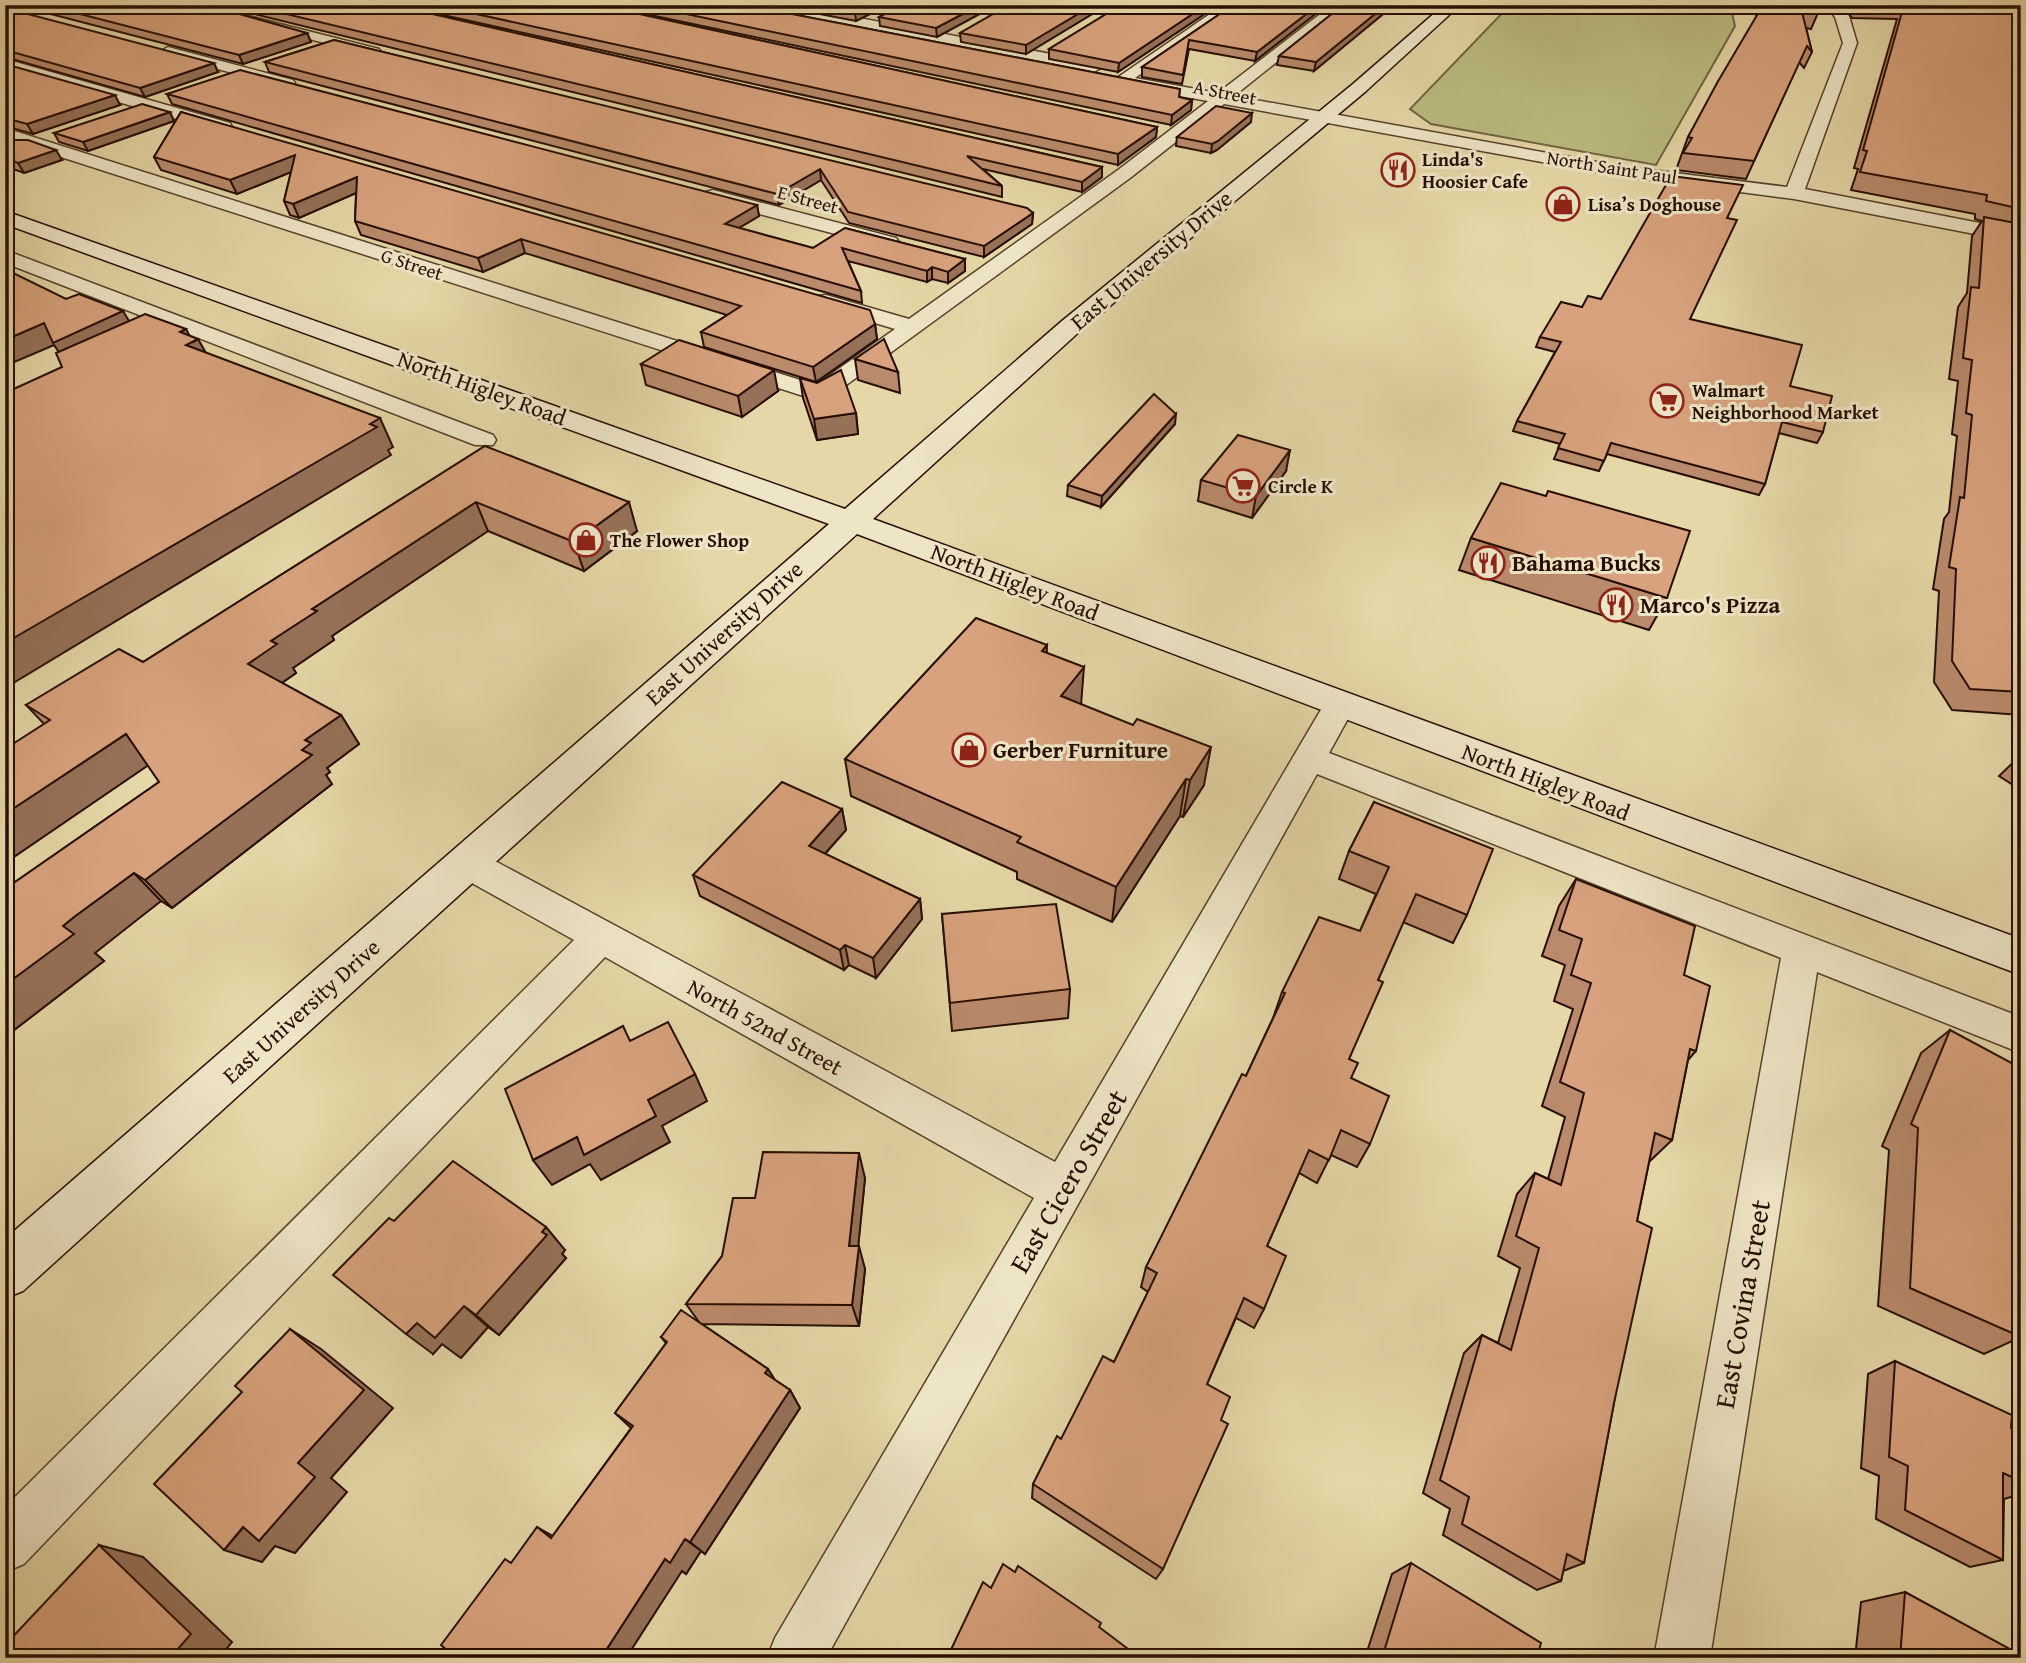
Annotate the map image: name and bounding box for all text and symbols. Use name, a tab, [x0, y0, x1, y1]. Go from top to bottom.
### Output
street label: A Street	[1191, 72, 1259, 112]
street label: North Saint Paul	[1545, 143, 1679, 191]
place label: Linda's Hoosier Cafe	[1422, 145, 1528, 195]
restaurant icon: Linda's Hoosier Cafe	[1379, 151, 1417, 189]
street label: E Street	[774, 177, 842, 221]
street label: East University Drive	[1063, 182, 1239, 337]
shop icon: Lisa’s Doghouse	[1544, 185, 1582, 223]
place label: Lisa’s Doghouse	[1588, 190, 1721, 218]
street label: G Street	[378, 241, 447, 287]
street label: North Higley Road	[393, 342, 572, 434]
place label: Walmart Neighborhood Market	[1692, 376, 1879, 426]
supermarket icon: Walmart Neighborhood Market	[1648, 382, 1686, 420]
supermarket icon: Circle K	[1224, 467, 1262, 505]
place label: Circle K	[1268, 472, 1333, 500]
shop icon: The Flower Shop	[567, 521, 605, 559]
place label: The Flower Shop	[610, 526, 749, 554]
street label: North Higley Road	[926, 534, 1105, 629]
restaurant icon: Bahama Bucks	[1469, 544, 1507, 582]
place label: Bahama Bucks	[1512, 546, 1661, 579]
street label: East University Drive	[637, 553, 810, 713]
restaurant icon: Marco's Pizza	[1597, 586, 1635, 624]
place label: Marco's Pizza	[1640, 588, 1780, 621]
shop icon: Gerber Furniture	[950, 731, 988, 769]
place label: Gerber Furniture	[993, 733, 1168, 766]
street label: North Higley Road	[1457, 734, 1636, 829]
street label: East University Drive	[214, 931, 387, 1091]
street label: North 52nd Street	[682, 970, 849, 1083]
street label: East Cicero Street	[998, 1081, 1137, 1280]
street label: East Covina Street	[1703, 1196, 1780, 1412]

